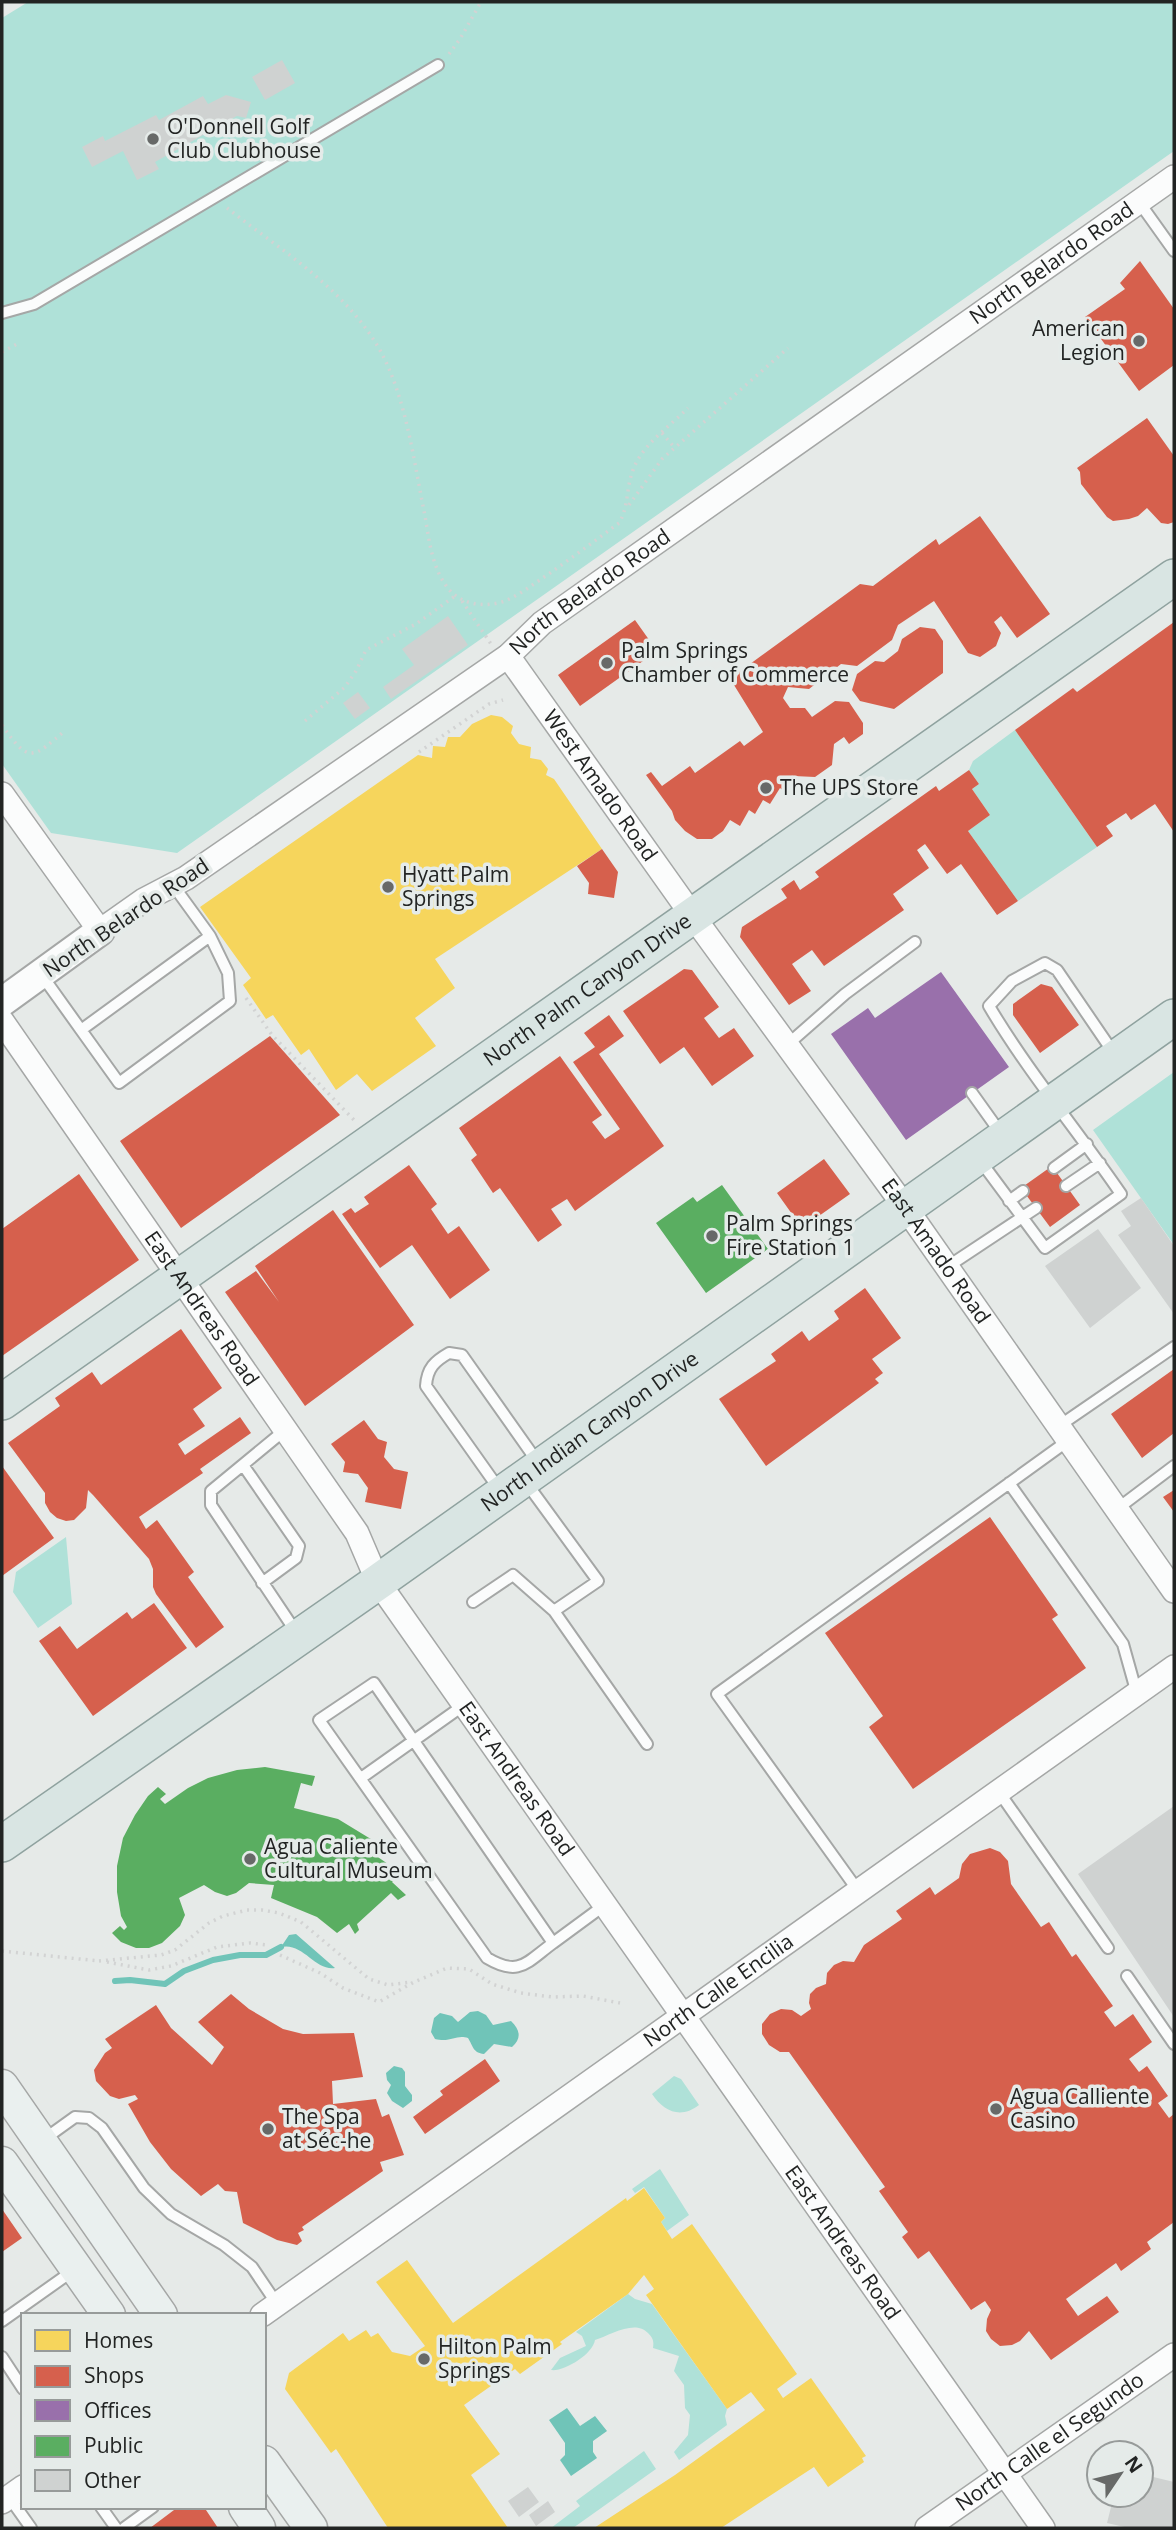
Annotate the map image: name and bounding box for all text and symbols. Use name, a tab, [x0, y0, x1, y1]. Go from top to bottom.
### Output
place label: O'Donnell Golf Club Clubhouse	[167, 112, 321, 164]
marker: O'Donnell Golf Club Clubhouse	[145, 131, 161, 147]
street label: North Belardo Road	[963, 195, 1139, 330]
place label: American Legion	[1032, 314, 1125, 366]
marker: American Legion	[1131, 333, 1147, 349]
street label: North Belardo Road	[502, 522, 676, 661]
place label: Palm Springs Chamber of Commerce	[621, 636, 849, 688]
marker: Palm Springs Chamber of Commerce	[599, 655, 615, 671]
street label: West Amado Road	[537, 704, 664, 866]
place label: The UPS Store	[780, 773, 919, 801]
marker: The UPS Store	[758, 780, 774, 796]
street label: North Belardo Road	[37, 851, 214, 983]
place label: Hyatt Palm Springs	[402, 860, 509, 912]
marker: Hyatt Palm Springs	[380, 879, 396, 895]
street label: North Palm Canyon Drive	[477, 906, 696, 1072]
street label: East Amado Road	[876, 1172, 997, 1329]
place label: Palm Springs Fire Station 1	[726, 1209, 854, 1261]
street label: East Andreas Road	[139, 1225, 266, 1391]
marker: Palm Springs Fire Station 1	[704, 1228, 720, 1244]
street label: North Indian Canyon Drive	[475, 1344, 704, 1518]
street label: East Andreas Road	[453, 1695, 581, 1861]
place label: Agua Caliente Cultural Museum	[264, 1832, 433, 1884]
marker: Agua Caliente Cultural Museum	[242, 1851, 258, 1867]
street label: North Calle Encilia	[637, 1927, 799, 2053]
place label: Agua Calliente Casino	[1010, 2082, 1149, 2134]
marker: Agua Calliente Casino	[988, 2101, 1004, 2117]
place label: The Spa at Séc-he	[282, 2102, 371, 2154]
marker: The Spa at Séc-he	[260, 2121, 276, 2137]
street label: East Andreas Road	[779, 2159, 907, 2325]
legend	[21, 2313, 266, 2509]
text: Homes	[84, 2326, 153, 2354]
place label: Hilton Palm Springs	[438, 2332, 552, 2384]
marker: Hilton Palm Springs	[416, 2351, 432, 2367]
text: Shops	[84, 2361, 144, 2389]
street label: North Calle el Segundo	[952, 2367, 1150, 2517]
text: Offices	[84, 2396, 152, 2424]
text: Public	[84, 2431, 143, 2459]
north arrow	[1085, 2439, 1155, 2509]
text: Other	[84, 2466, 141, 2494]

